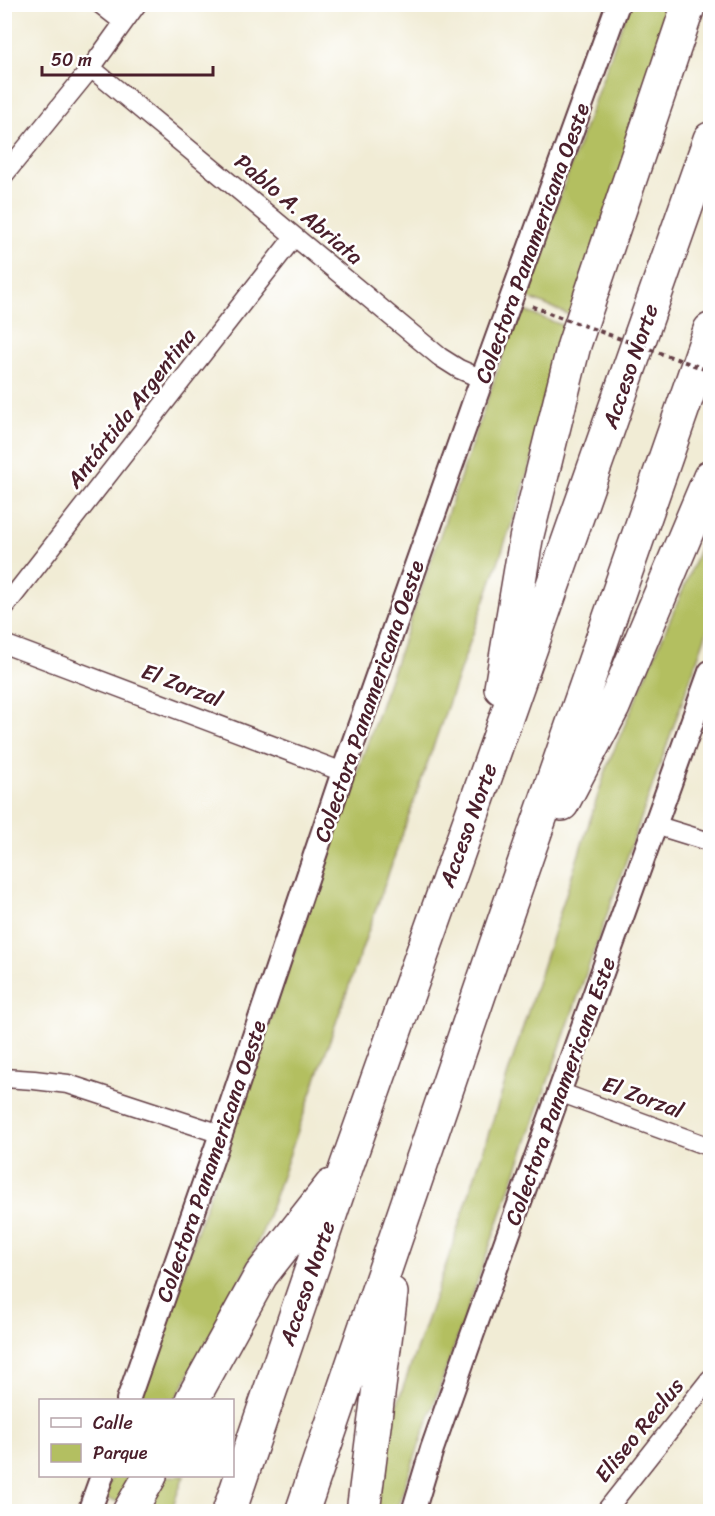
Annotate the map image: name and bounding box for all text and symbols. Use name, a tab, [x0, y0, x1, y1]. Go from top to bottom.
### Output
scale bar	[42, 39, 213, 77]
text: 50 m	[51, 44, 92, 76]
street label: Colectora Panamericana Oeste	[463, 97, 601, 389]
street label: Pablo A. Abriata	[226, 143, 372, 275]
street label: Acceso Norte	[590, 298, 670, 435]
street label: Antártida Argentina	[55, 318, 207, 498]
street label: Colectora Panamericana Oeste	[302, 554, 436, 847]
street label: El Zorzal	[136, 652, 229, 719]
street label: Acceso Norte	[427, 757, 509, 894]
street label: Colectora Panamericana Este	[493, 951, 627, 1231]
street label: Colectora Panamericana Oeste	[144, 1014, 278, 1307]
street label: El Zorzal	[597, 1064, 690, 1130]
street label: Acceso Norte	[267, 1215, 347, 1352]
street label: Eliseo Reclus	[584, 1368, 694, 1491]
legend	[39, 1399, 234, 1477]
text: Calle	[93, 1407, 133, 1439]
text: Parque	[93, 1437, 148, 1469]

